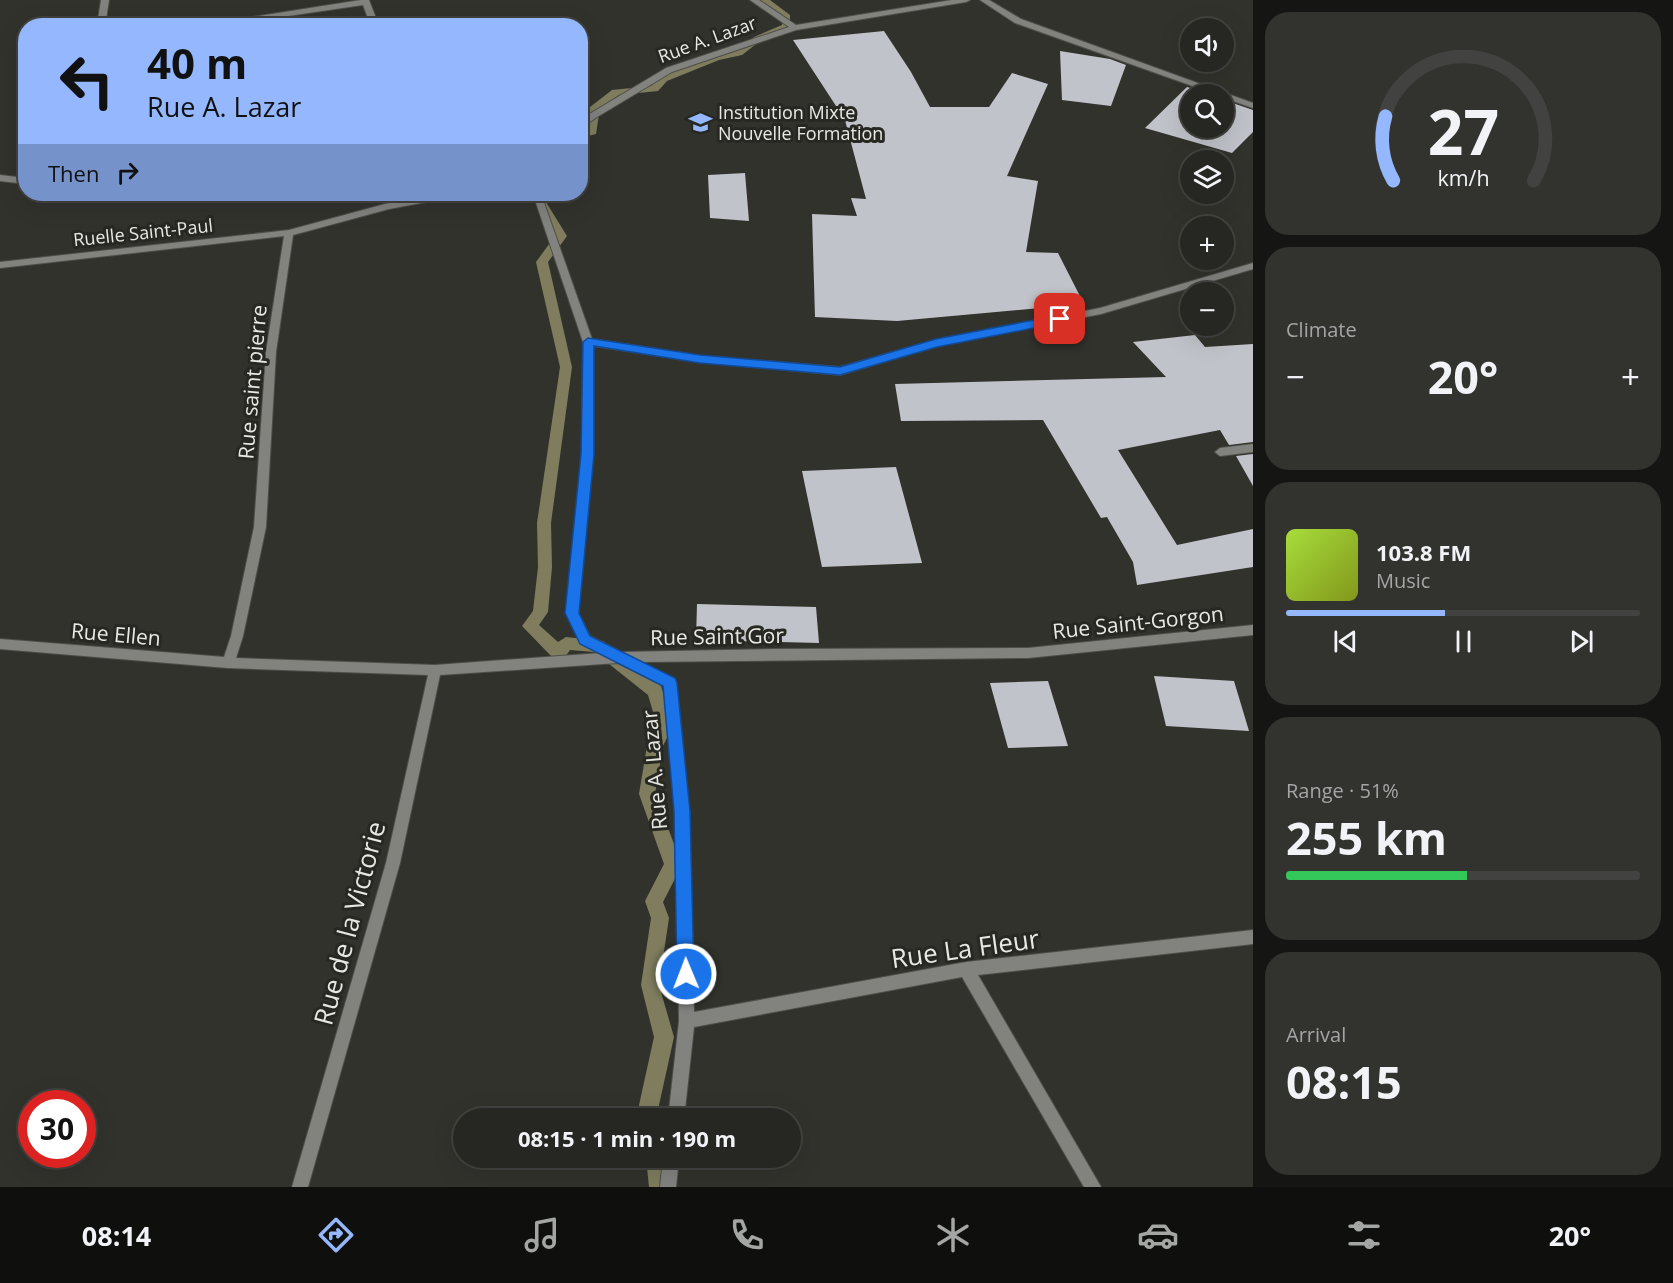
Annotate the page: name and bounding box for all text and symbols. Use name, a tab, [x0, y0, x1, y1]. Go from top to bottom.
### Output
street label: Rue A. Lazar	[655, 10, 760, 68]
map controls	[1180, 18, 1234, 336]
button: sound	[1180, 18, 1234, 72]
text: 40 m	[147, 34, 247, 91]
icon: left	[48, 42, 126, 120]
button: search	[1180, 84, 1234, 138]
text: Rue A. Lazar	[147, 88, 301, 125]
text: 27	[1427, 88, 1499, 173]
place label: Institution Mixte Nouvelle Formation	[718, 100, 883, 145]
school or university icon: Institution Mixte Nouvelle Formation	[687, 109, 713, 135]
button: layers	[1180, 150, 1234, 204]
icon: right	[111, 156, 144, 189]
text: Then	[48, 158, 99, 188]
text: km/h	[1437, 163, 1489, 192]
street label: Ruelle Saint-Paul	[72, 213, 214, 251]
button: +	[1180, 216, 1234, 270]
button: −	[1180, 282, 1234, 336]
pin	[1034, 293, 1085, 344]
icon: arrive	[1043, 302, 1076, 335]
street label: Rue saint pierre	[231, 304, 273, 460]
text: Climate	[1286, 316, 1357, 343]
text: 20°	[1428, 346, 1498, 407]
text: −	[1286, 354, 1305, 399]
text: +	[1621, 354, 1640, 399]
text: 103.8 FM	[1376, 537, 1471, 567]
text: Music	[1376, 567, 1430, 594]
street label: Rue Saint-Gorgon	[1051, 599, 1225, 645]
street label: Rue Ellen	[70, 616, 162, 652]
street label: Rue Saint Gor	[650, 621, 785, 651]
icon: previous	[1329, 625, 1362, 658]
icon: pause	[1447, 625, 1480, 658]
icon: next	[1565, 625, 1598, 658]
street label: Rue A. Lazar	[635, 709, 673, 831]
text: Range · 51%	[1286, 777, 1399, 804]
text: 255 km	[1286, 807, 1447, 868]
street label: Rue de la Victorie	[304, 817, 394, 1029]
street label: Rue La Fleur	[889, 920, 1042, 976]
position arrow	[654, 942, 718, 1006]
text: Arrival	[1286, 1021, 1346, 1048]
text: 08:15	[1286, 1051, 1402, 1112]
speed limit sign: 30	[18, 1090, 96, 1168]
text: 08:15 · 1 min · 190 m	[518, 1123, 736, 1153]
icon: directions	[315, 1214, 357, 1256]
icon: music	[521, 1214, 563, 1256]
icon: phone	[726, 1214, 768, 1256]
icon: climate	[932, 1214, 974, 1256]
icon: car	[1137, 1214, 1179, 1256]
icon: filters	[1343, 1214, 1385, 1256]
text: 08:14	[82, 1217, 151, 1254]
text: 20°	[1549, 1217, 1591, 1254]

